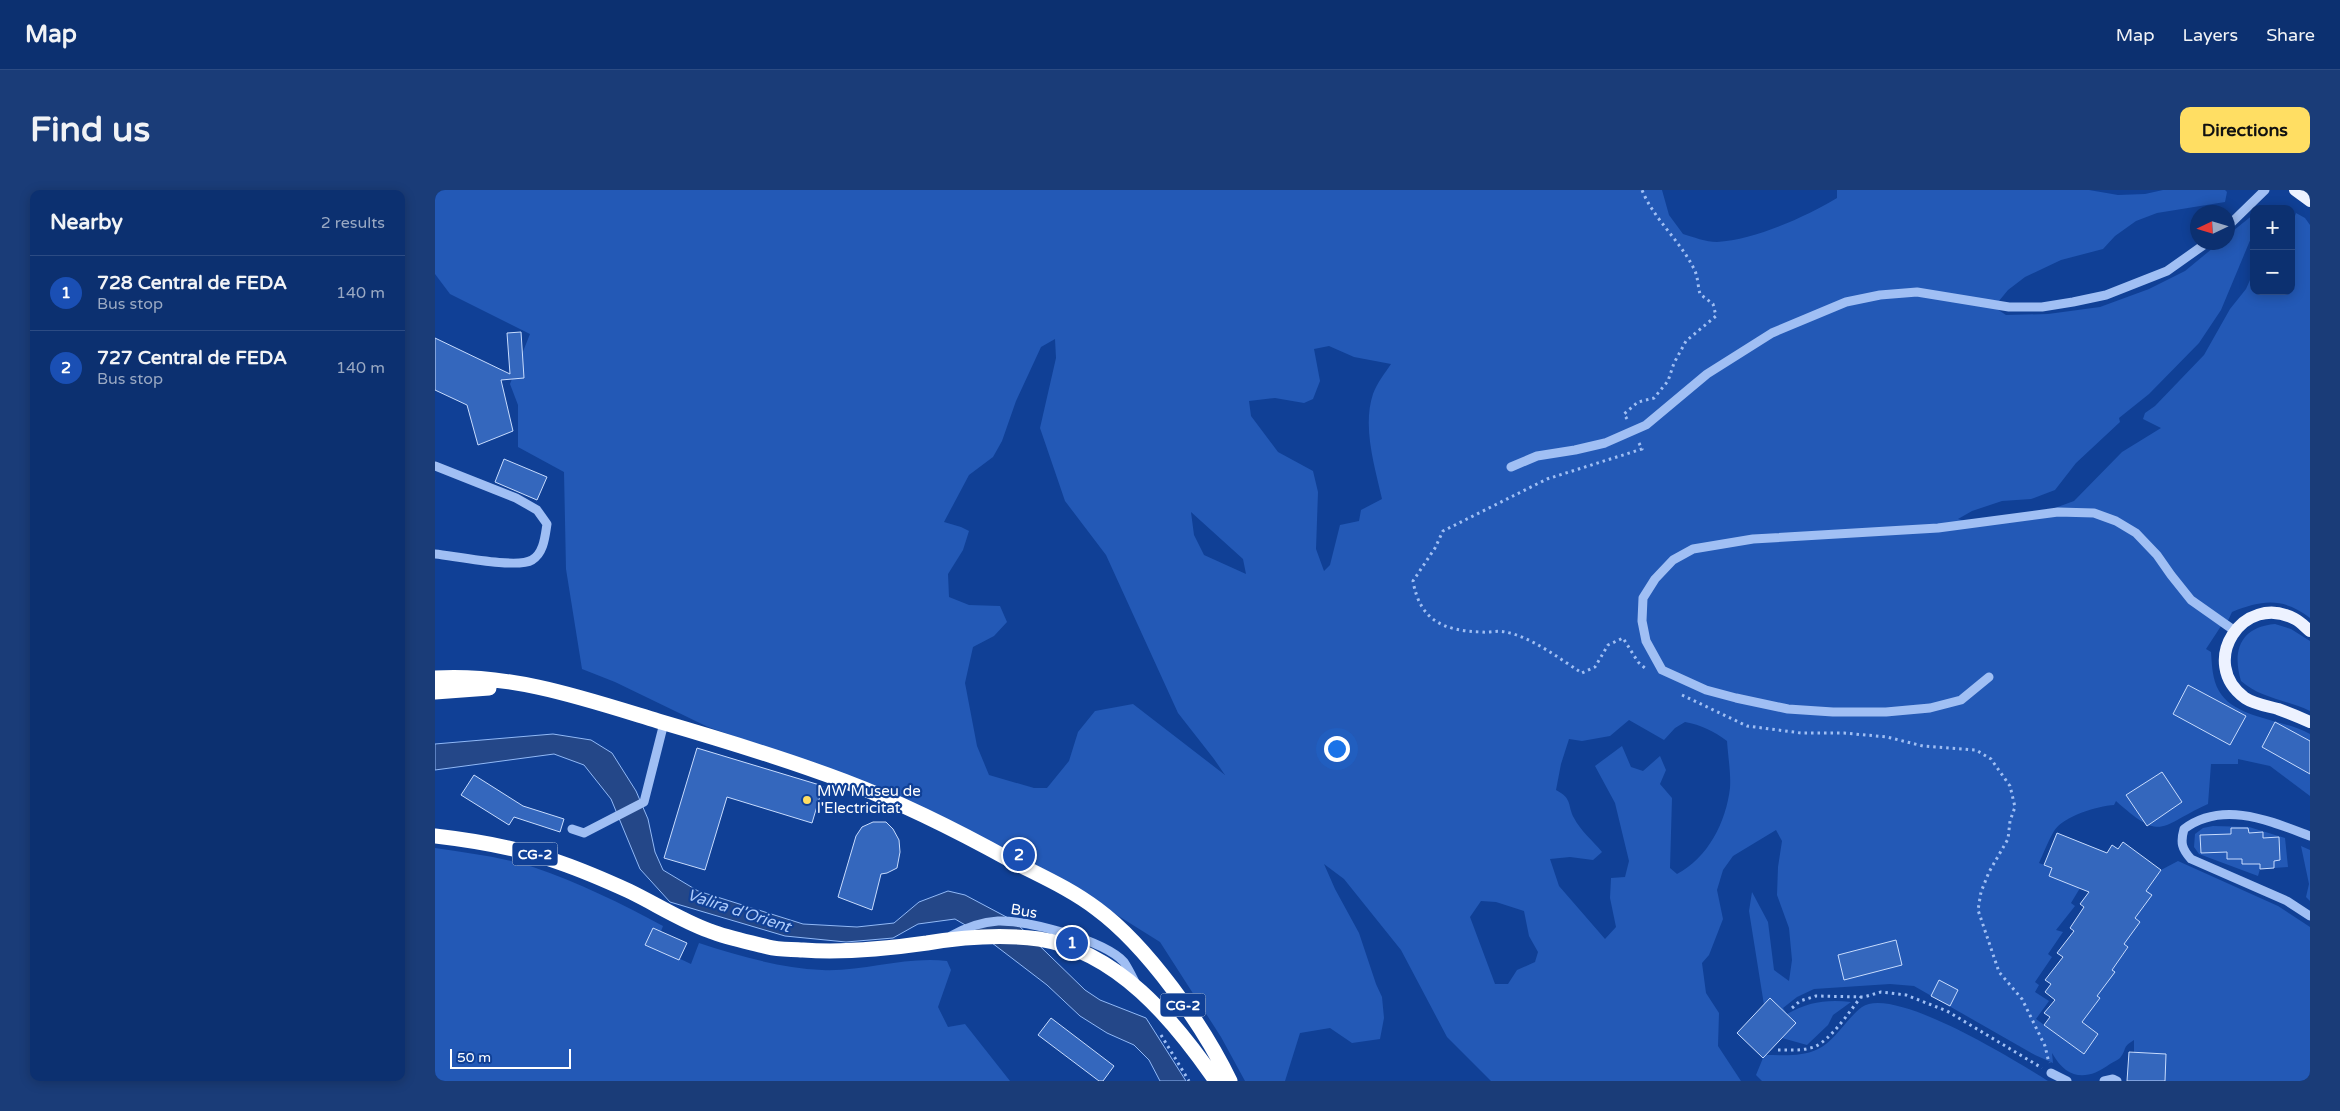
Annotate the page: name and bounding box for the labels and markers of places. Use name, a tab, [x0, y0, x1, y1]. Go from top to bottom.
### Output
place label: MW Museu de l'Electricitat	[817, 782, 921, 817]
marker: MW Museu de l'Electricitat	[801, 794, 813, 806]
pin: 2	[1003, 836, 1035, 874]
pin: 1	[1056, 924, 1088, 962]

